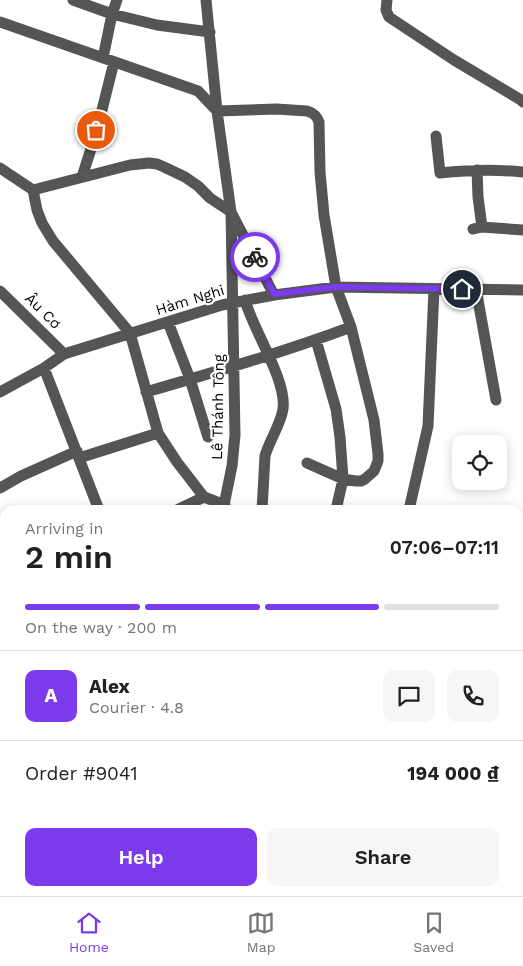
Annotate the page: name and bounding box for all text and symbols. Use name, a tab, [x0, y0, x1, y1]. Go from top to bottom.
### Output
pin	[75, 109, 117, 151]
icon: bag	[82, 116, 110, 144]
courier	[230, 232, 280, 282]
icon: bike	[241, 243, 269, 271]
pin	[441, 268, 483, 310]
icon: home	[448, 275, 476, 303]
street label: Hàm Nghi	[153, 281, 227, 319]
street label: Âu Cơ	[21, 289, 65, 333]
street label: Lê Thánh Tông	[208, 354, 228, 460]
map controls	[452, 435, 507, 490]
button: locate	[452, 435, 507, 490]
text: Arriving in	[25, 519, 103, 538]
text: 07:06–07:11	[390, 536, 499, 559]
text: 2 min	[25, 538, 113, 576]
text: On the way · 200 m	[25, 618, 177, 637]
button: chat	[383, 670, 435, 722]
button: phone	[447, 670, 499, 722]
text: Alex	[89, 675, 130, 698]
text: A	[45, 684, 57, 707]
text: Courier · 4.8	[89, 698, 184, 717]
text: Order #9041	[25, 762, 138, 785]
text: 194 000 ₫	[407, 762, 499, 785]
button: Help	[25, 828, 257, 886]
button: Share	[267, 828, 499, 886]
tab: Home	[69, 909, 109, 955]
tab: Map	[247, 909, 275, 955]
tab: Saved	[413, 909, 454, 955]

